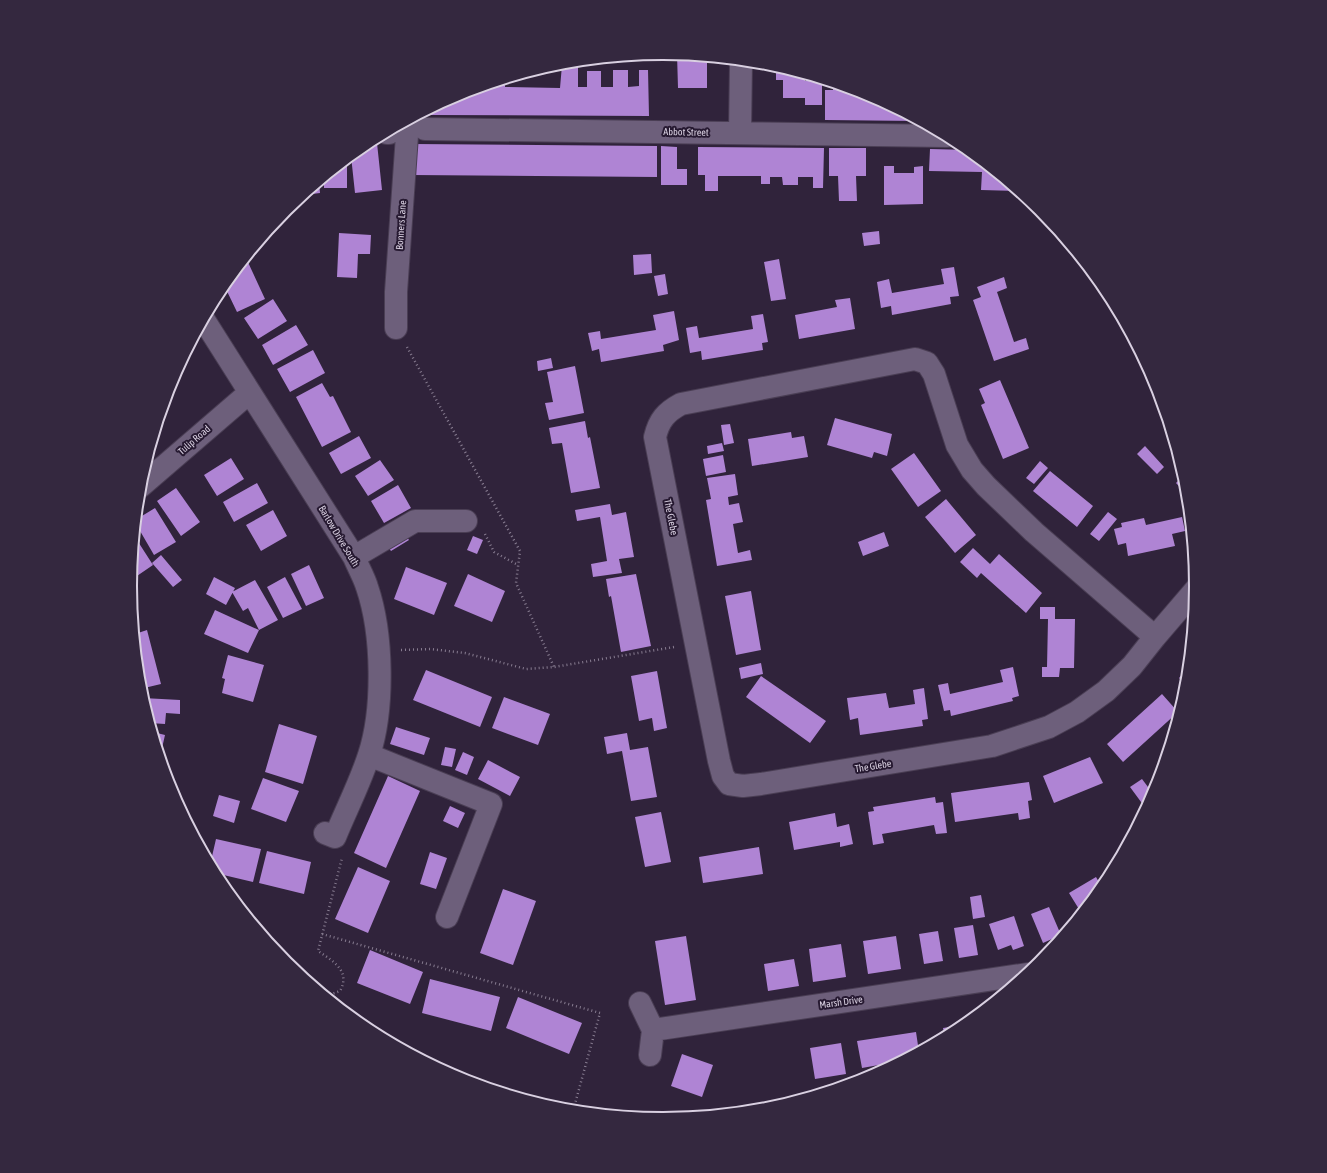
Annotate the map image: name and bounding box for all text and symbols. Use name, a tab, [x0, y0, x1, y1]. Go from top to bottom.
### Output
street label: Abbot Street	[663, 126, 709, 138]
street label: Bonners Lane	[394, 200, 408, 250]
street label: Tulip Road	[176, 423, 212, 457]
street label: The Glebe	[662, 498, 680, 536]
street label: Barlow Drive South	[316, 504, 362, 569]
street label: The Glebe	[854, 758, 892, 774]
street label: Marsh Drive	[819, 993, 864, 1010]

